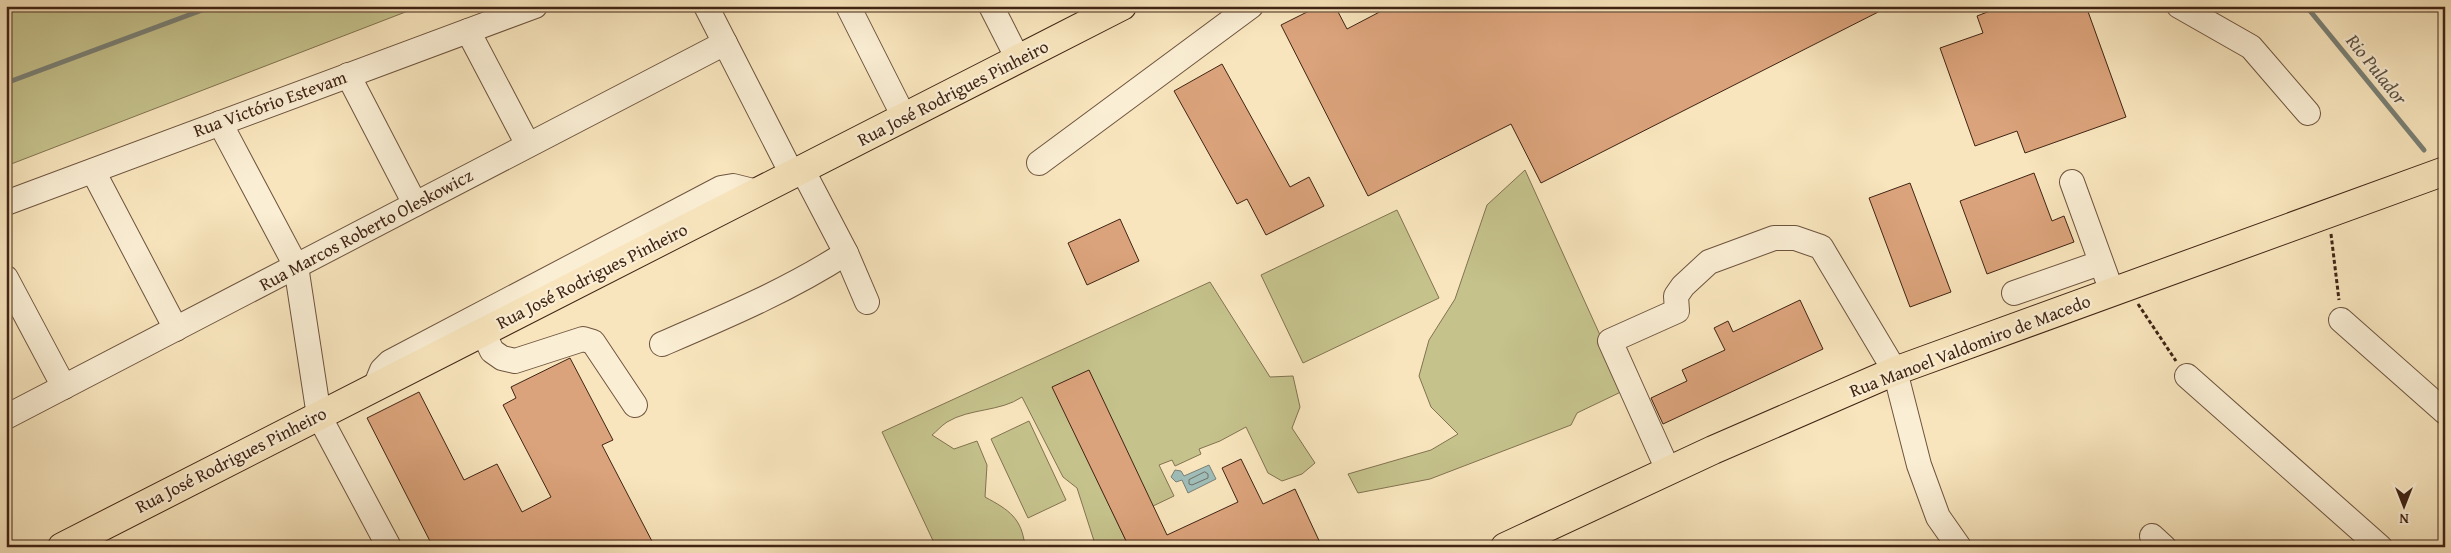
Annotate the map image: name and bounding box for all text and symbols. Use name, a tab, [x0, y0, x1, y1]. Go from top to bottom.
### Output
water label: Rio Pulador	[2339, 27, 2415, 111]
street label: Rua José Rodrigues Pinheiro	[852, 32, 1053, 153]
street label: Rua Victório Estevam	[189, 63, 351, 144]
street label: Rua Marcos Roberto Oleskowicz	[254, 162, 477, 297]
street label: Rua José Rodrigues Pinheiro	[491, 215, 692, 336]
street label: Rua Manoel Valdomiro de Macedo	[1845, 287, 2094, 404]
street label: Rua José Rodrigues Pinheiro	[130, 399, 331, 520]
north arrow	[2378, 480, 2428, 530]
text: N	[2399, 509, 2409, 529]

